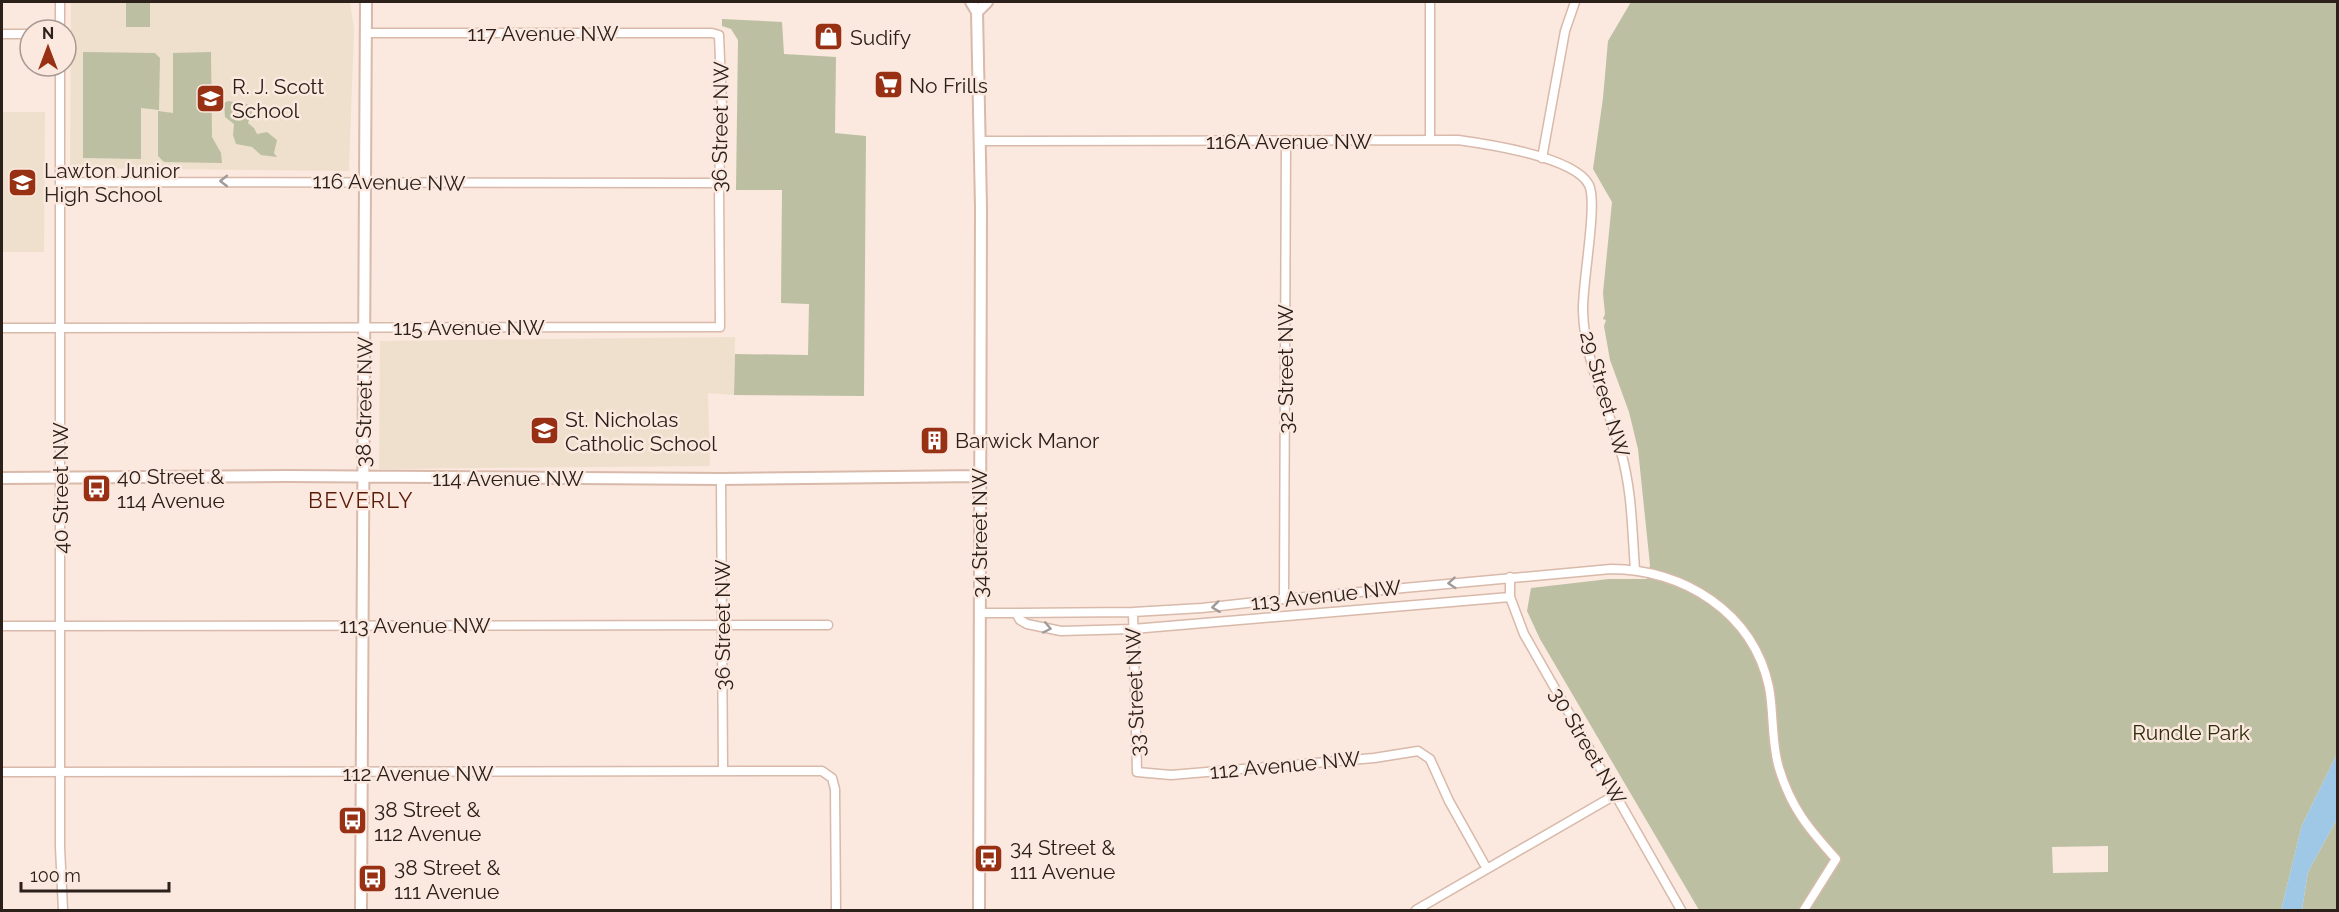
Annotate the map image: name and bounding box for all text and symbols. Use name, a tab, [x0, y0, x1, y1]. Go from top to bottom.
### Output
north arrow	[18, 18, 78, 78]
street label: 117 Avenue NW	[467, 21, 619, 46]
shop icon: Sudify	[813, 21, 845, 53]
text: N	[42, 24, 54, 43]
place label: Sudify	[850, 25, 911, 50]
street label: 36 Street NW	[706, 61, 734, 193]
supermarket icon: No Frills	[872, 69, 904, 101]
place label: No Frills	[909, 73, 988, 98]
place label: R. J. Scott School	[232, 74, 324, 123]
school or university icon: R. J. Scott School	[195, 82, 227, 114]
street label: 116A Avenue NW	[1206, 129, 1372, 154]
place label: Lawton Junior High School	[44, 158, 181, 207]
school or university icon: Lawton Junior High School	[7, 166, 39, 198]
street label: 116 Avenue NW	[313, 168, 466, 196]
one-way arrow	[220, 175, 229, 187]
street label: 32 Street NW	[1273, 304, 1298, 434]
street label: 115 Avenue NW	[393, 315, 545, 340]
street label: 29 Street NW	[1575, 328, 1635, 460]
street label: 38 Street NW	[350, 336, 378, 468]
place label: St. Nicholas Catholic School	[565, 407, 717, 456]
school or university icon: St. Nicholas Catholic School	[528, 415, 560, 447]
street label: 40 Street NW	[48, 422, 73, 554]
building icon: Barwick Manor	[918, 424, 950, 456]
place label: Barwick Manor	[955, 428, 1100, 453]
place label: 40 Street & 114 Avenue	[117, 464, 225, 513]
street label: 114 Avenue NW	[432, 466, 584, 491]
street label: 34 Street NW	[967, 468, 992, 598]
bus stop icon: 40 Street & 114 Avenue	[80, 472, 112, 504]
district label: BEVERLY	[308, 487, 414, 513]
street label: 36 Street NW	[710, 559, 735, 690]
street label: 113 Avenue NW	[1250, 575, 1402, 615]
one-way arrow	[1447, 576, 1456, 589]
one-way arrow	[1212, 600, 1221, 612]
street label: 113 Avenue NW	[339, 613, 491, 638]
one-way arrow	[1042, 621, 1052, 634]
street label: 33 Street NW	[1120, 627, 1150, 757]
street label: 30 Street NW	[1544, 683, 1632, 809]
park label: Rundle Park	[2132, 720, 2250, 745]
street label: 112 Avenue NW	[1209, 746, 1361, 784]
street label: 112 Avenue NW	[343, 761, 493, 786]
place label: 38 Street & 112 Avenue	[374, 797, 481, 846]
bus stop icon: 38 Street & 112 Avenue	[337, 805, 369, 837]
place label: 34 Street & 111 Avenue	[1010, 835, 1116, 884]
bus stop icon: 34 Street & 111 Avenue	[973, 843, 1005, 875]
scale bar	[21, 855, 170, 893]
place label: 38 Street & 111 Avenue	[394, 855, 501, 904]
bus stop icon: 38 Street & 111 Avenue	[357, 863, 389, 895]
text: 100 m	[30, 865, 81, 886]

